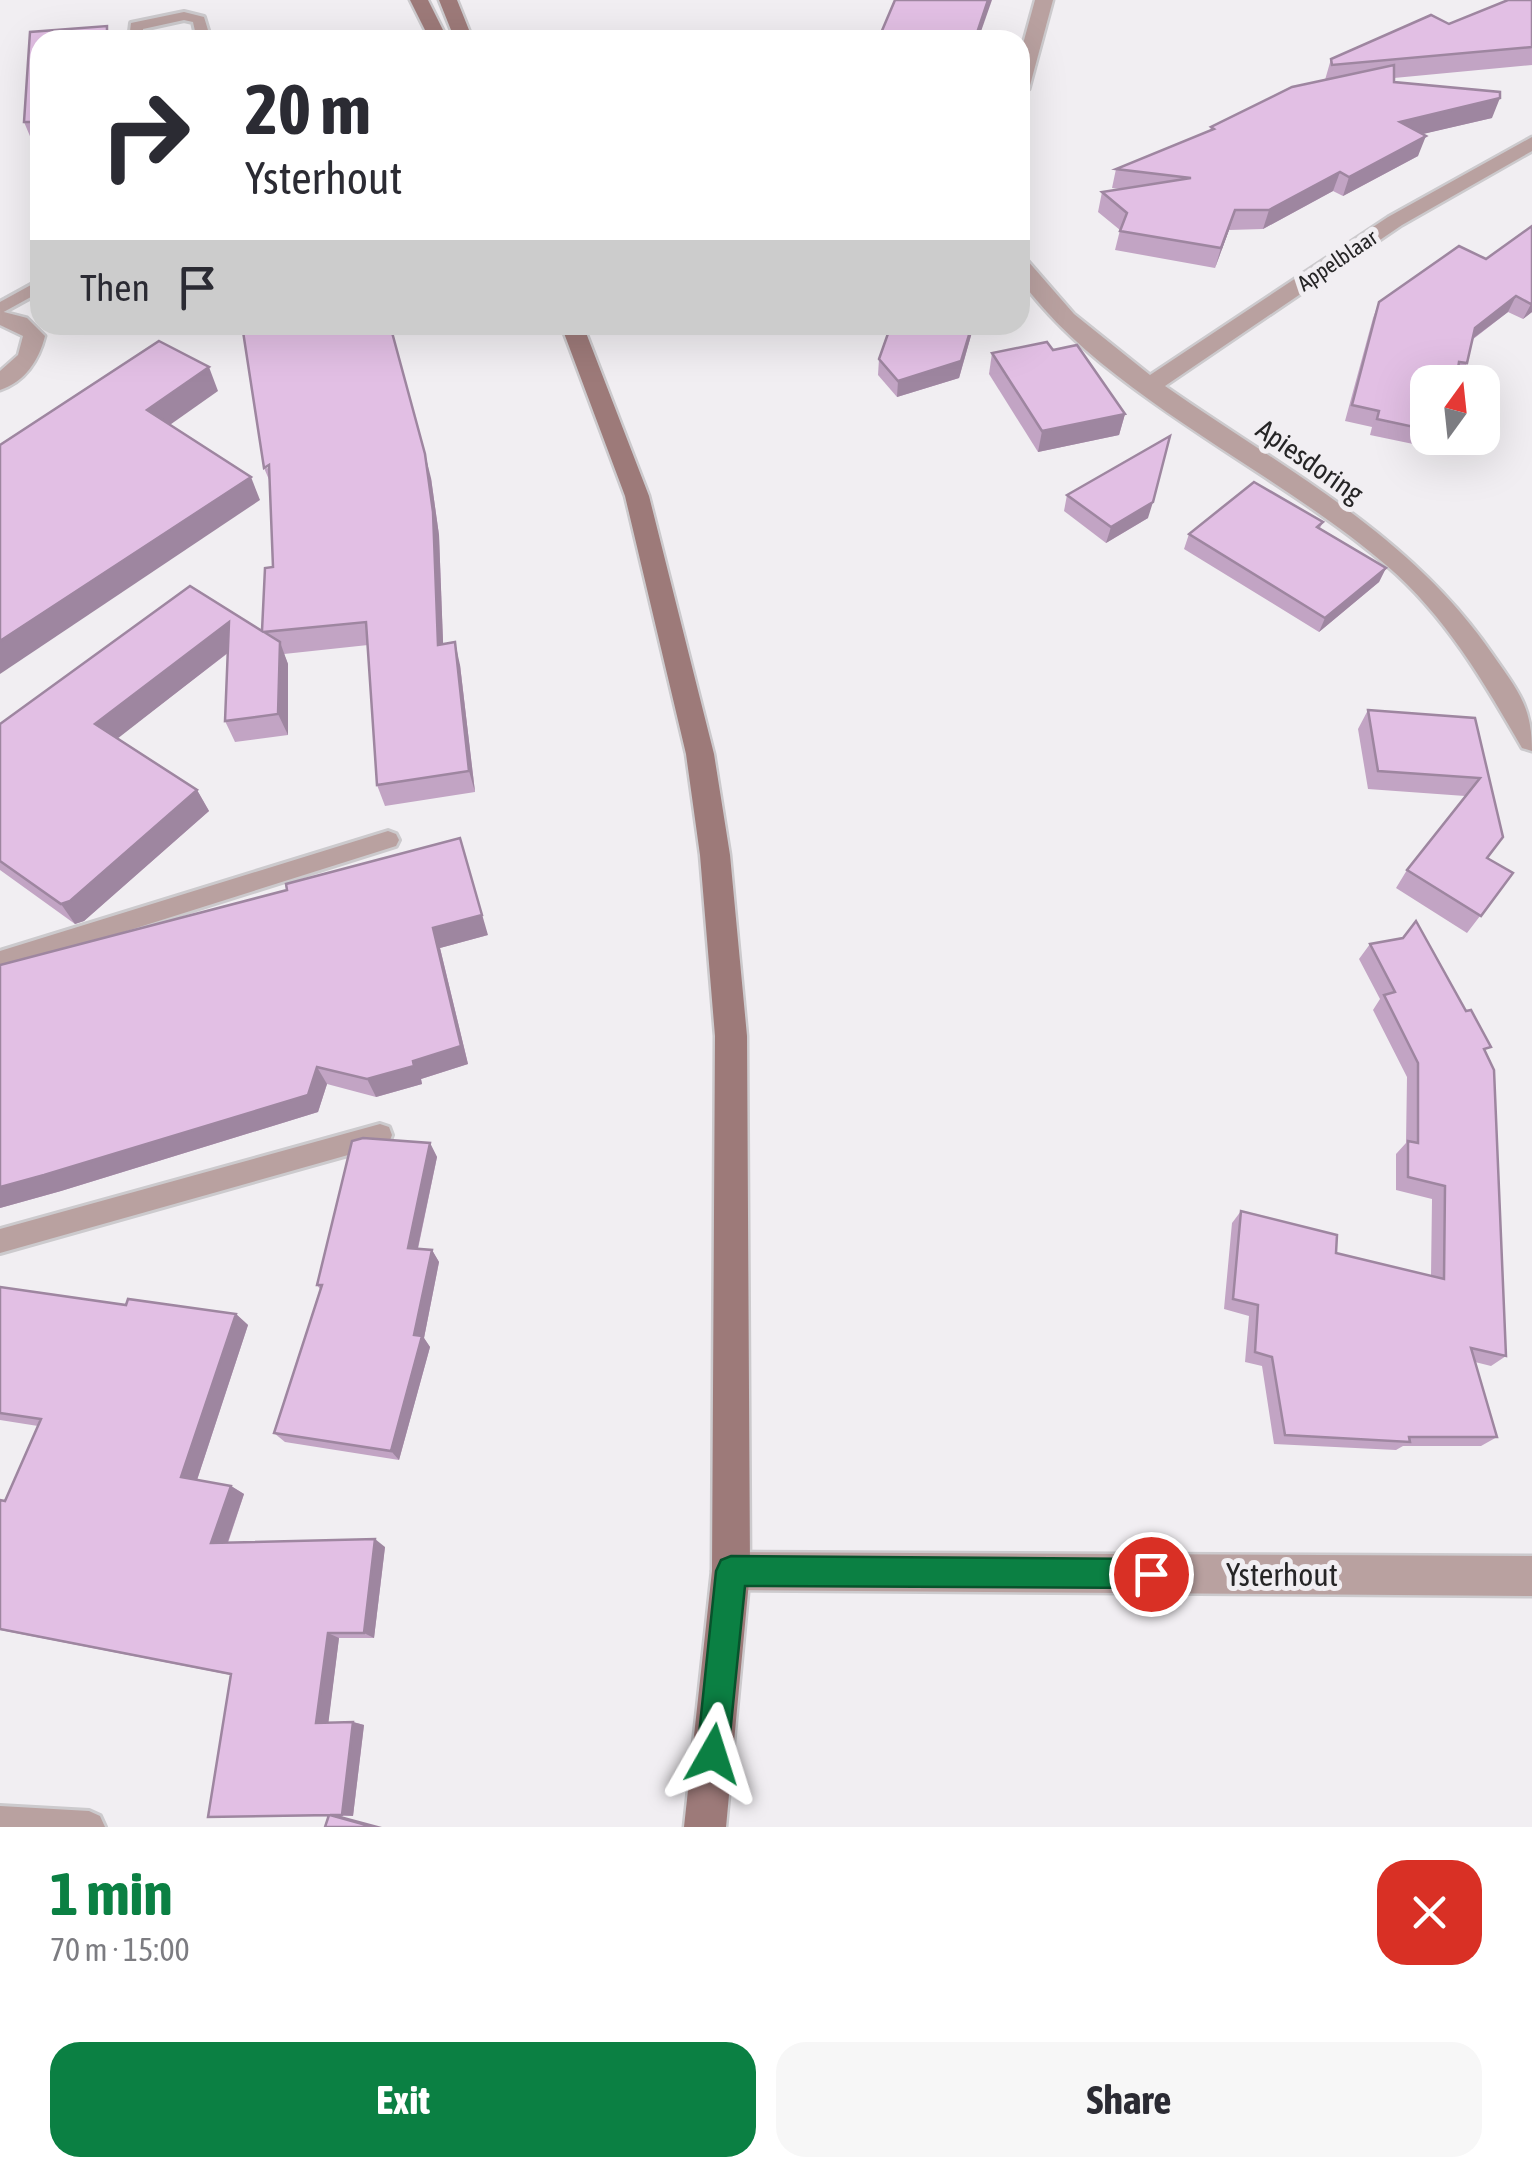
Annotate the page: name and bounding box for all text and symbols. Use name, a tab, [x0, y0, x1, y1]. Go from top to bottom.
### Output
text: 20 m	[245, 69, 371, 149]
icon: right	[80, 70, 210, 200]
text: Ysterhout	[245, 152, 403, 204]
street label: Appelblaar	[1292, 224, 1382, 296]
icon: arrive	[170, 260, 225, 315]
text: Then	[80, 266, 150, 309]
north arrow	[1410, 365, 1500, 455]
map controls	[1410, 365, 1500, 455]
street label: Apiesdoring	[1251, 413, 1369, 509]
pin	[1109, 1532, 1194, 1617]
icon: arrive	[1124, 1547, 1179, 1602]
street label: Ysterhout	[1226, 1556, 1338, 1593]
position arrow	[661, 1702, 765, 1806]
text: 1 min	[50, 1859, 173, 1928]
button: close	[1377, 1860, 1482, 1965]
text: 70 m · 15:00	[50, 1931, 190, 1968]
button: Exit	[50, 2042, 756, 2157]
button: Share	[776, 2042, 1482, 2157]

